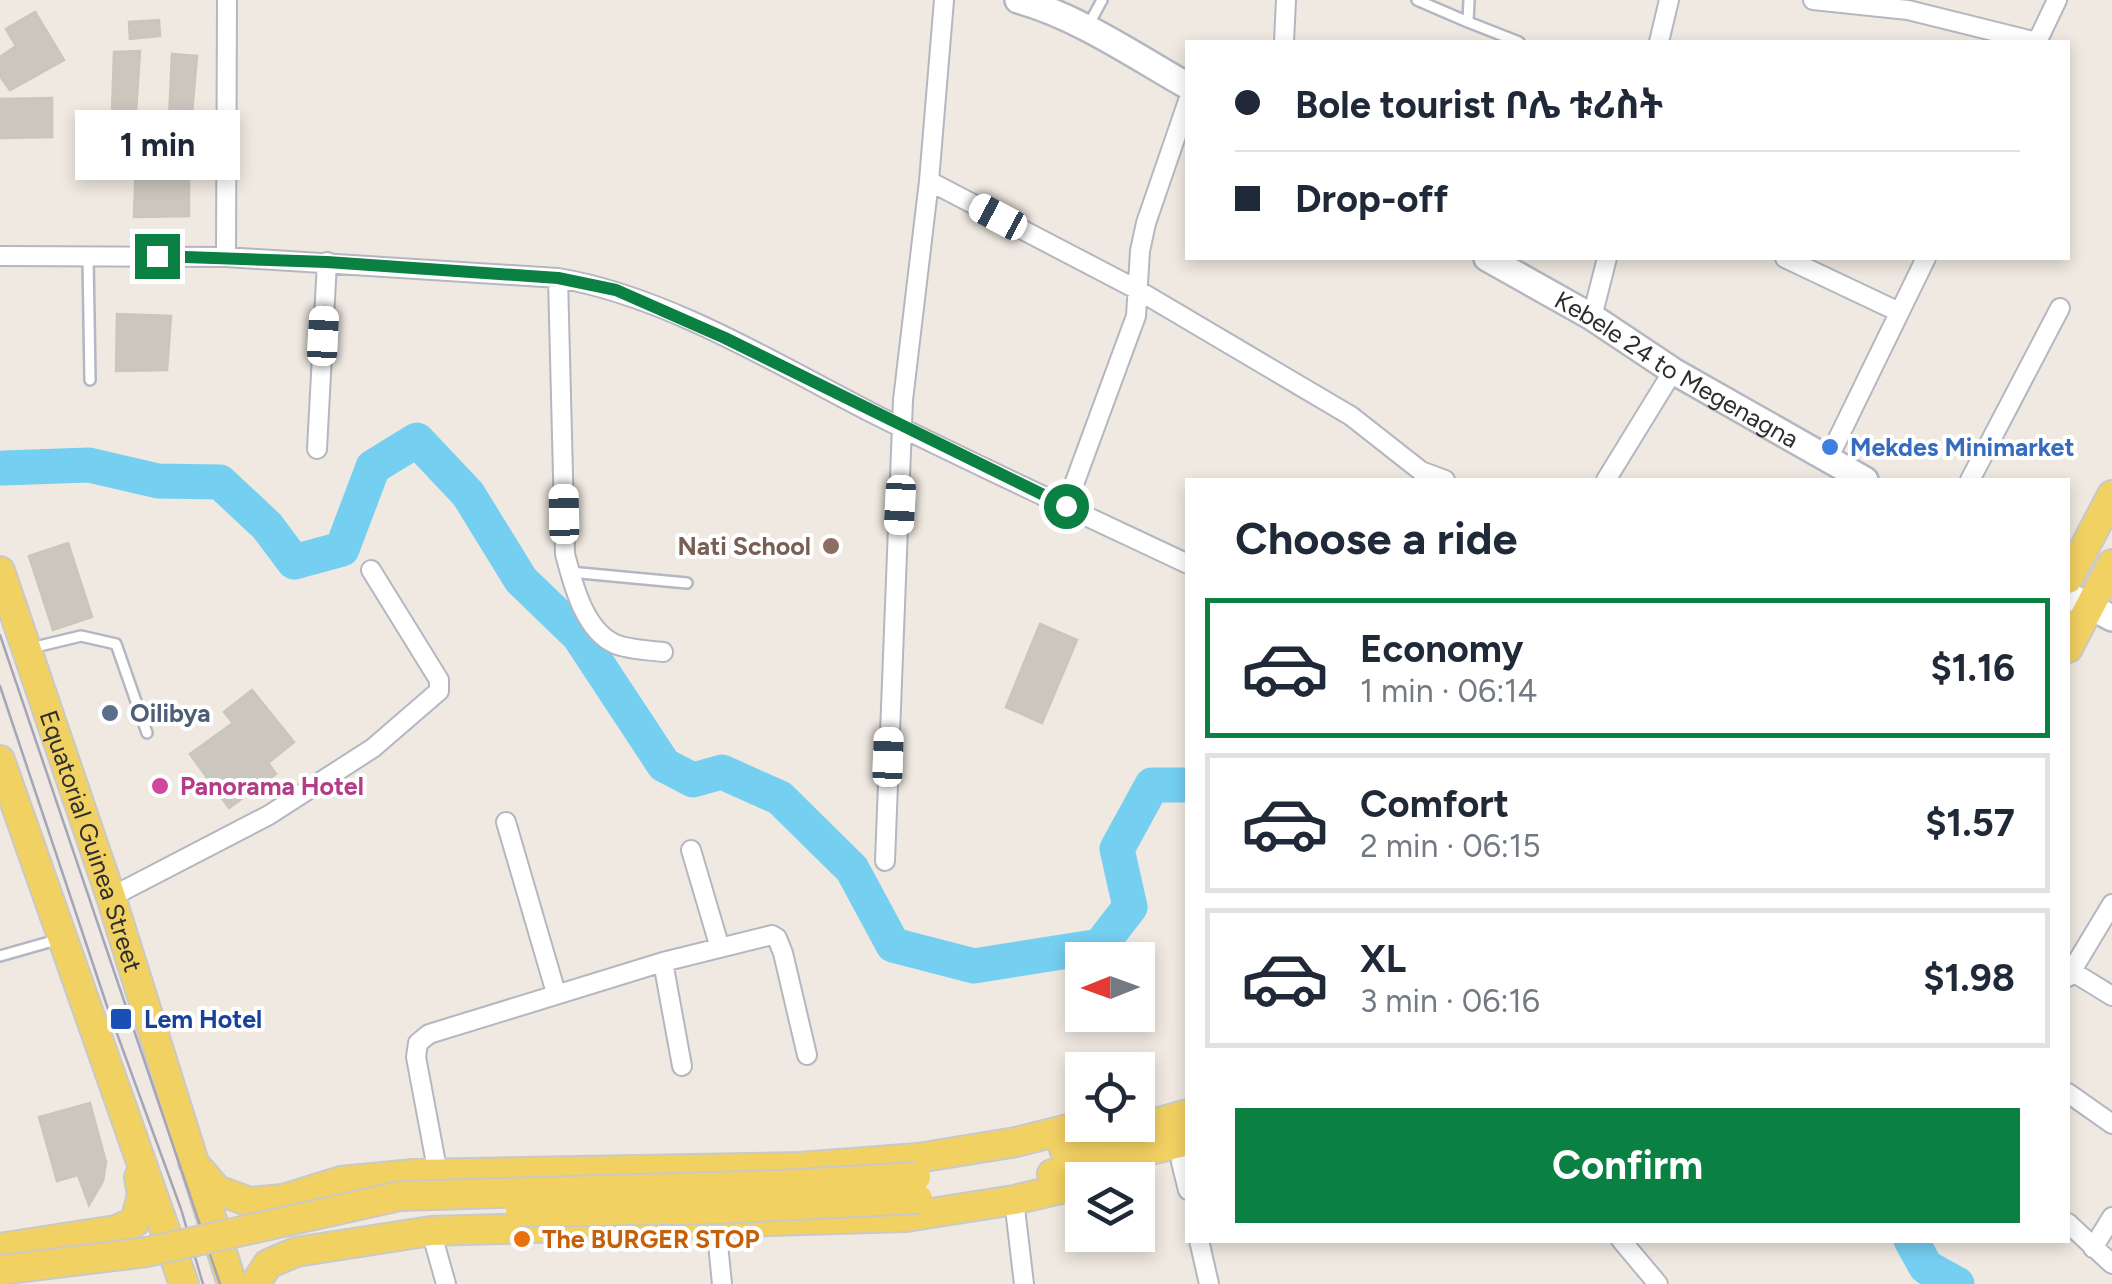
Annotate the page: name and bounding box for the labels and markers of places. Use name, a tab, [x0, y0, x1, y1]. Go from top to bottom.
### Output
place label: Mekdes Minimarket	[1850, 432, 2074, 462]
marker: Mekdes Minimarket	[1819, 436, 1841, 458]
place label: Nati School	[678, 531, 811, 561]
marker: Nati School	[820, 535, 842, 557]
place label: Oilibya	[130, 698, 211, 728]
marker: Oilibya	[99, 702, 121, 724]
place label: Panorama Hotel	[180, 771, 364, 801]
marker: Panorama Hotel	[149, 775, 171, 797]
place label: Lem Hotel	[144, 1004, 262, 1034]
marker: Lem Hotel	[108, 1006, 134, 1032]
place label: The BURGER STOP	[542, 1224, 760, 1254]
marker: The BURGER STOP	[511, 1228, 533, 1250]

